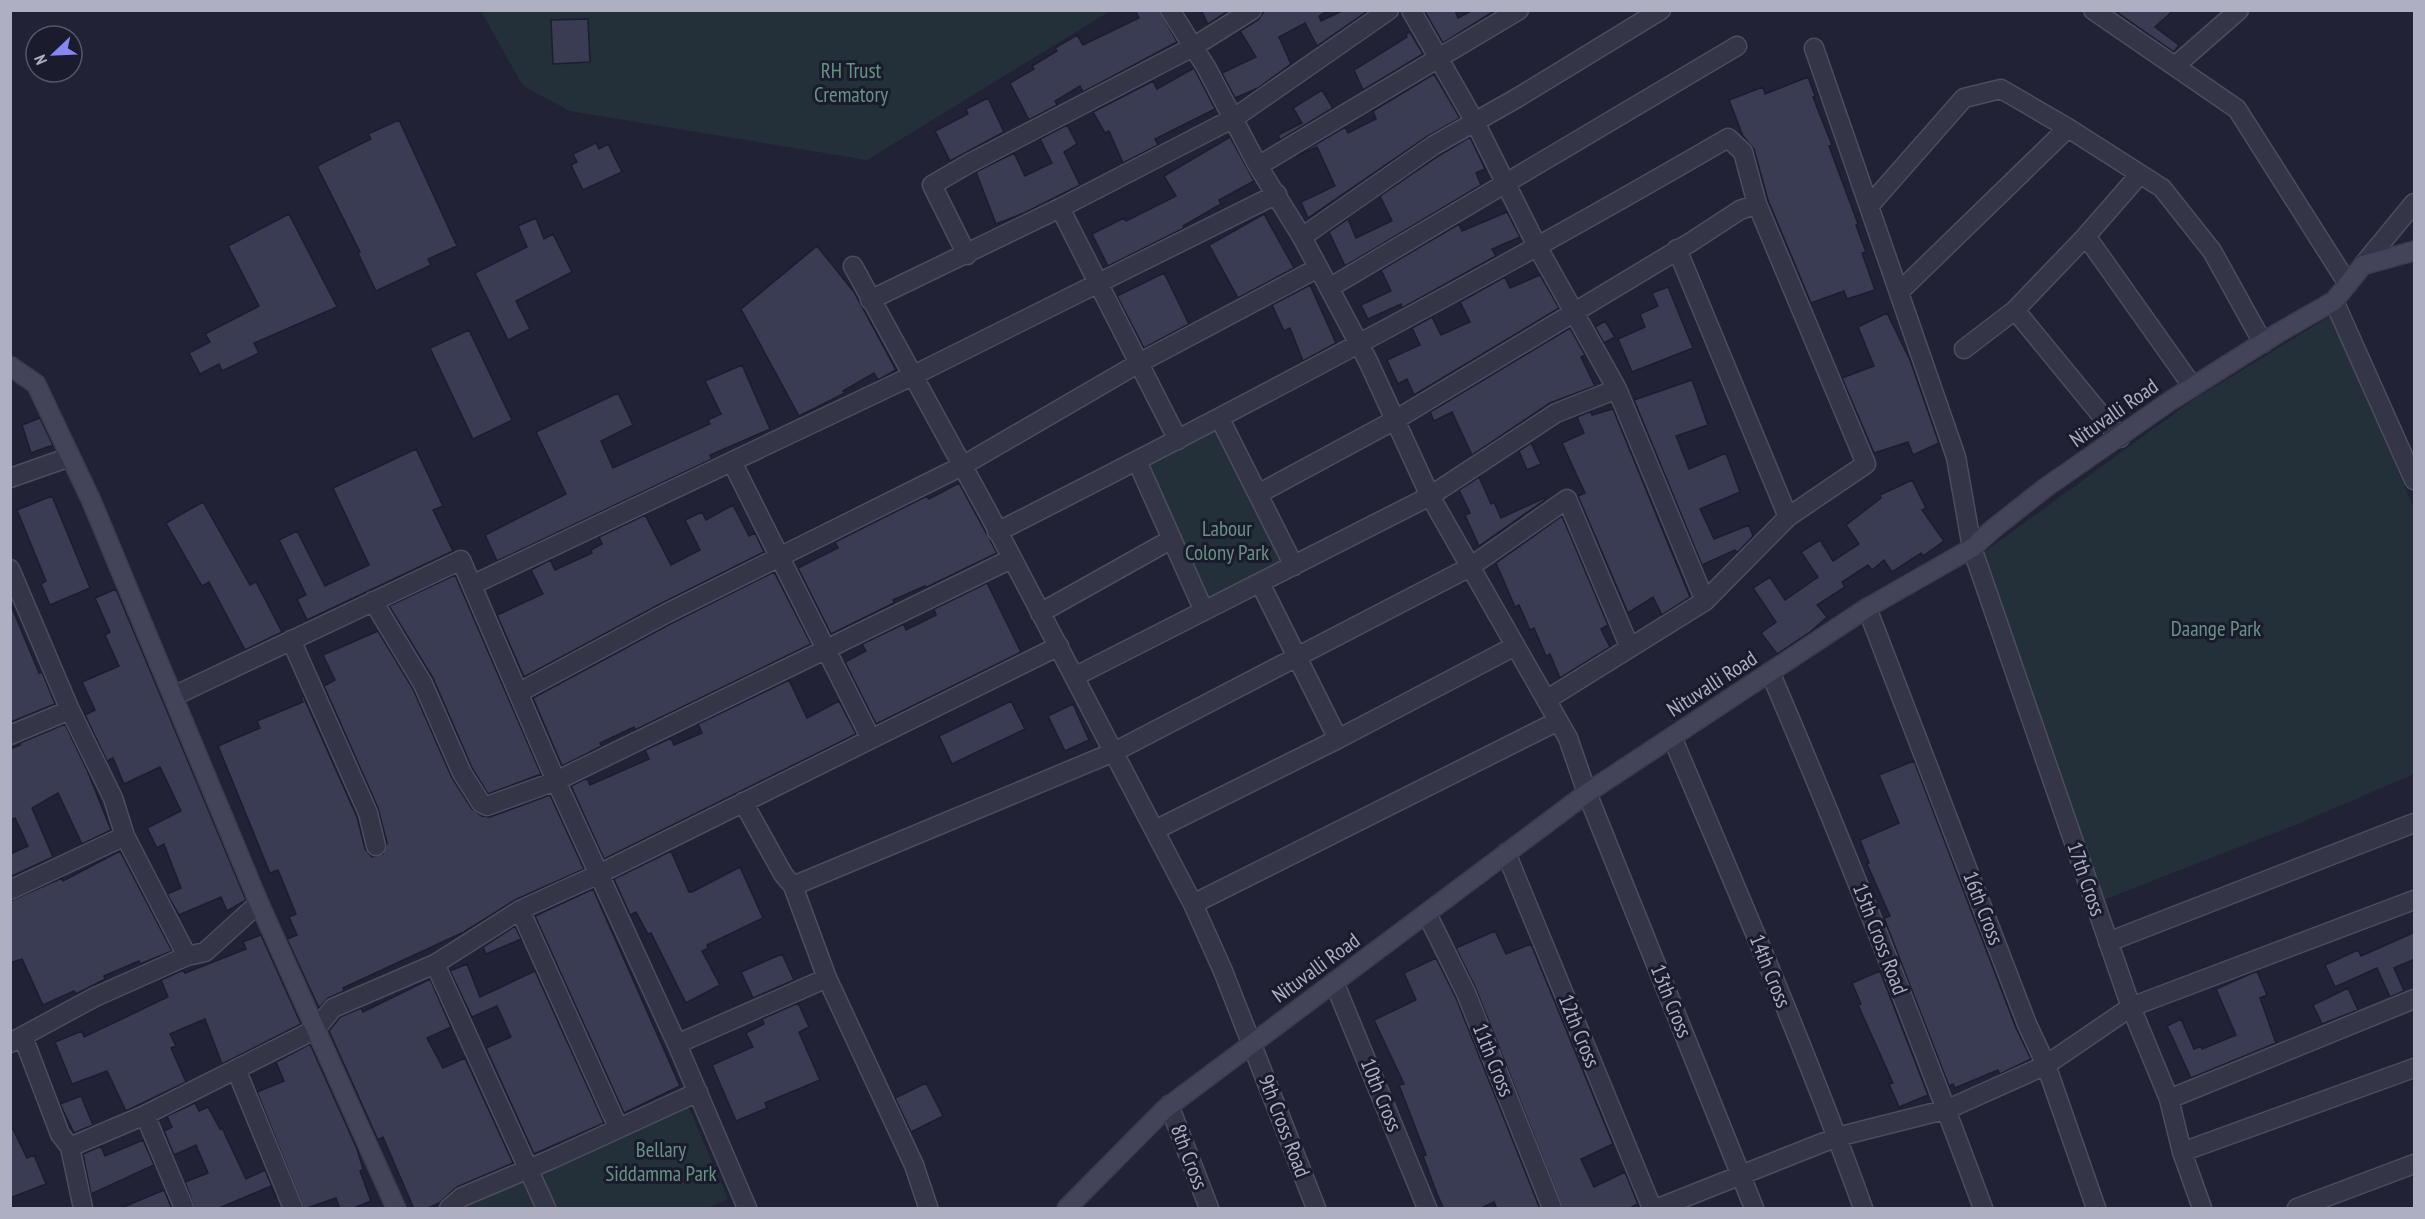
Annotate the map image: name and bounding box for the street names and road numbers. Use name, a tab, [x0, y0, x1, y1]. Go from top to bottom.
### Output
street label: Nituvalli Road	[2064, 372, 2163, 453]
street label: Nituvalli Road	[1662, 645, 1762, 723]
street label: 17th Cross	[2061, 838, 2112, 919]
street label: 16th Cross	[1957, 867, 2010, 948]
street label: 15th Cross Road	[1847, 879, 1914, 998]
street label: Nituvalli Road	[1267, 927, 1365, 1008]
street label: 14th Cross	[1744, 930, 1797, 1011]
street label: 13th Cross	[1645, 960, 1698, 1041]
street label: 12th Cross	[1553, 990, 1606, 1071]
street label: 11th Cross	[1467, 1019, 1520, 1100]
street label: 10th Cross	[1355, 1054, 1408, 1135]
street label: 9th Cross Road	[1253, 1071, 1316, 1181]
street label: 8th Cross	[1165, 1121, 1214, 1193]

